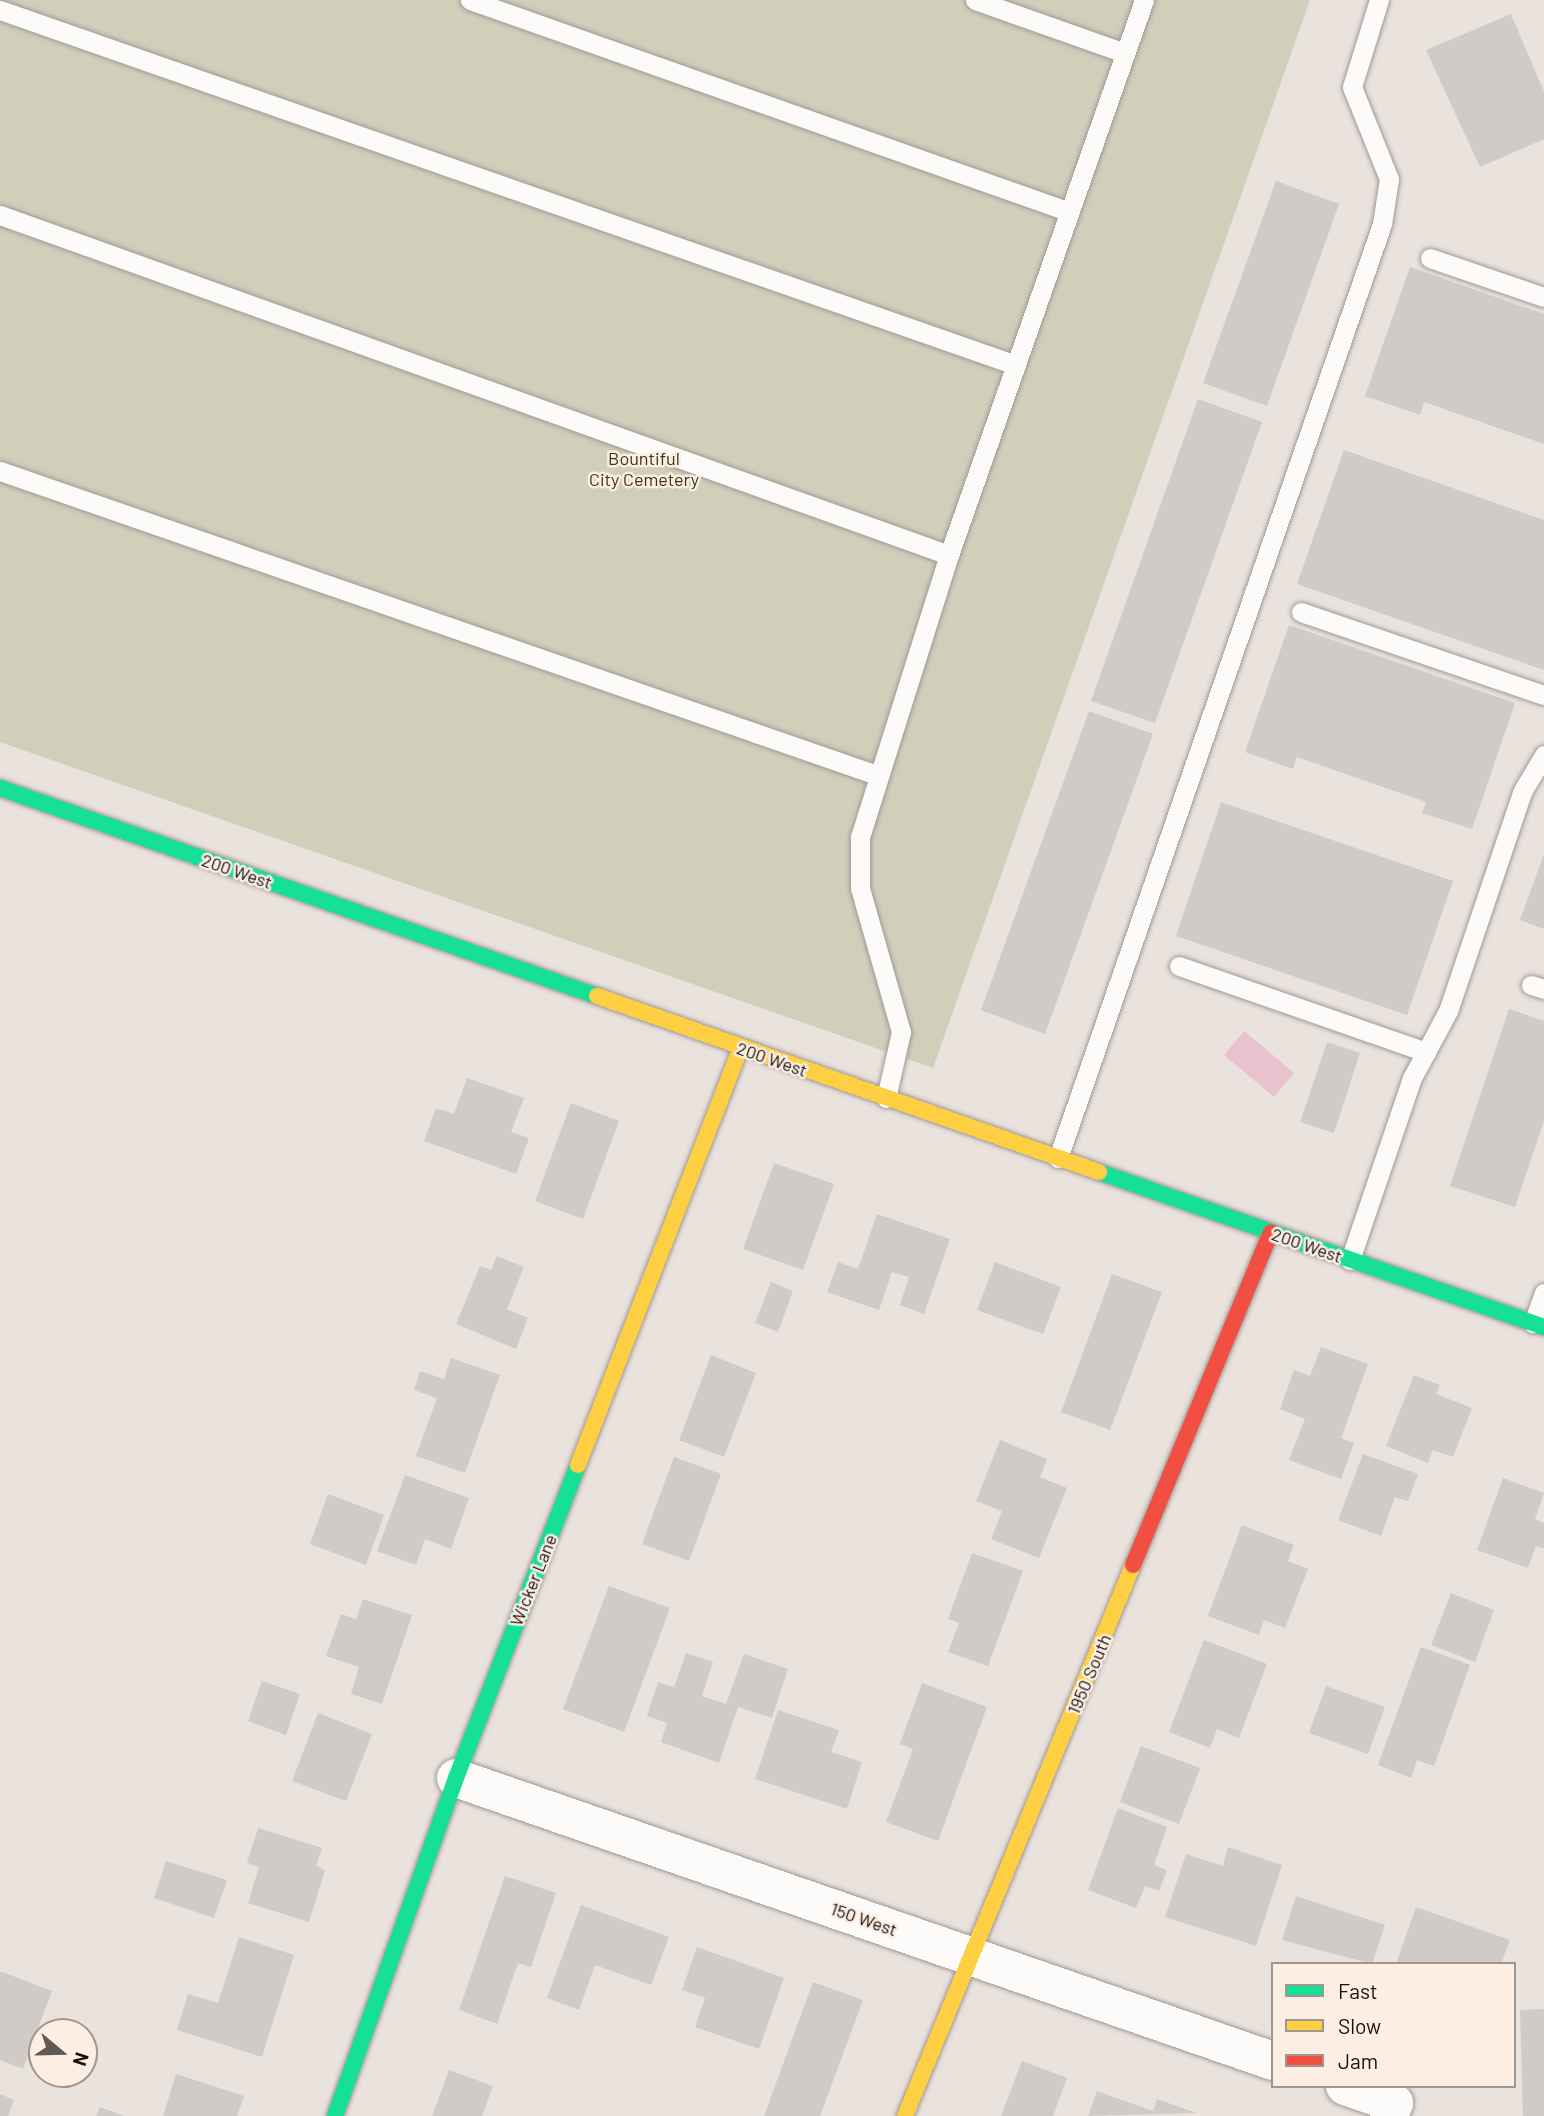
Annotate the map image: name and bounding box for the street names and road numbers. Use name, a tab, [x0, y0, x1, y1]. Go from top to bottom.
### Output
street label: 200 West	[199, 849, 275, 893]
street label: 200 West	[734, 1037, 810, 1081]
street label: 200 West	[1269, 1223, 1345, 1267]
street label: Wicker Lane	[505, 1531, 561, 1629]
street label: 1950 South	[1062, 1631, 1116, 1717]
street label: 150 West	[828, 1898, 900, 1940]

